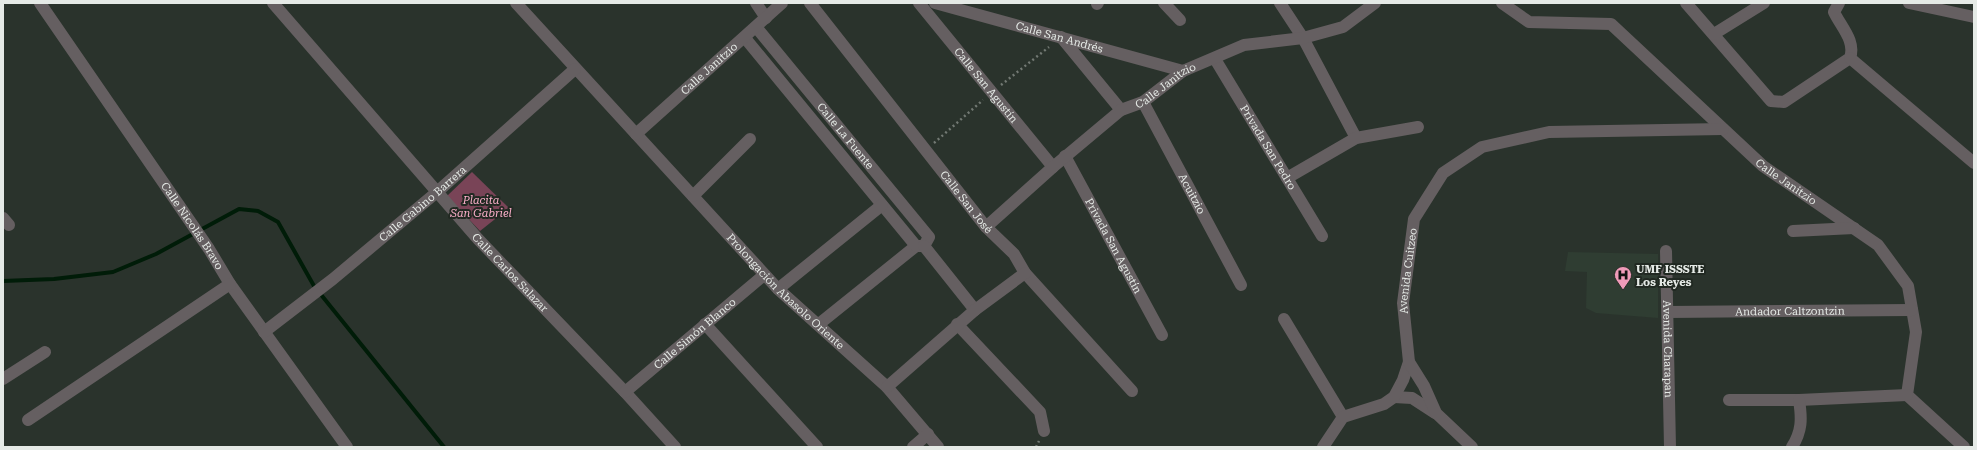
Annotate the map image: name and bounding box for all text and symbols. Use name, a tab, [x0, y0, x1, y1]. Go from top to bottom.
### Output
street label: Calle San Andrés	[1014, 19, 1104, 56]
street label: Calle Janitzio	[678, 40, 740, 98]
street label: Calle San Agustín	[951, 45, 1020, 126]
street label: Calle Janitzio	[1133, 60, 1198, 111]
street label: Calle La Fuente	[814, 100, 876, 172]
street label: Privada San Pedro	[1237, 103, 1299, 192]
street label: Calle Janitzio	[1752, 156, 1819, 208]
street label: Calle Gabino Barrera	[377, 163, 469, 245]
street label: Calle San José	[937, 168, 995, 236]
street label: Acuitzio	[1176, 171, 1208, 217]
street label: Calle Nicolás Bravo	[158, 180, 226, 272]
park label: Placita San Gabriel	[449, 194, 512, 220]
street label: Privada San Agustín	[1082, 196, 1144, 296]
street label: Avenida Cuitzeo	[1397, 227, 1420, 315]
street label: Calle Carlos Salazar	[469, 231, 551, 315]
street label: Prolongación Abasolo Oriente	[724, 231, 847, 352]
place label: UMF ISSSTE Los Reyes	[1636, 263, 1704, 289]
hospital icon: UMF ISSSTE Los Reyes	[1613, 265, 1633, 290]
street label: Calle Simón Blanco	[651, 295, 739, 372]
street label: Avenida Charapan	[1660, 300, 1675, 398]
street label: Andador Caltzontzin	[1735, 305, 1845, 318]

